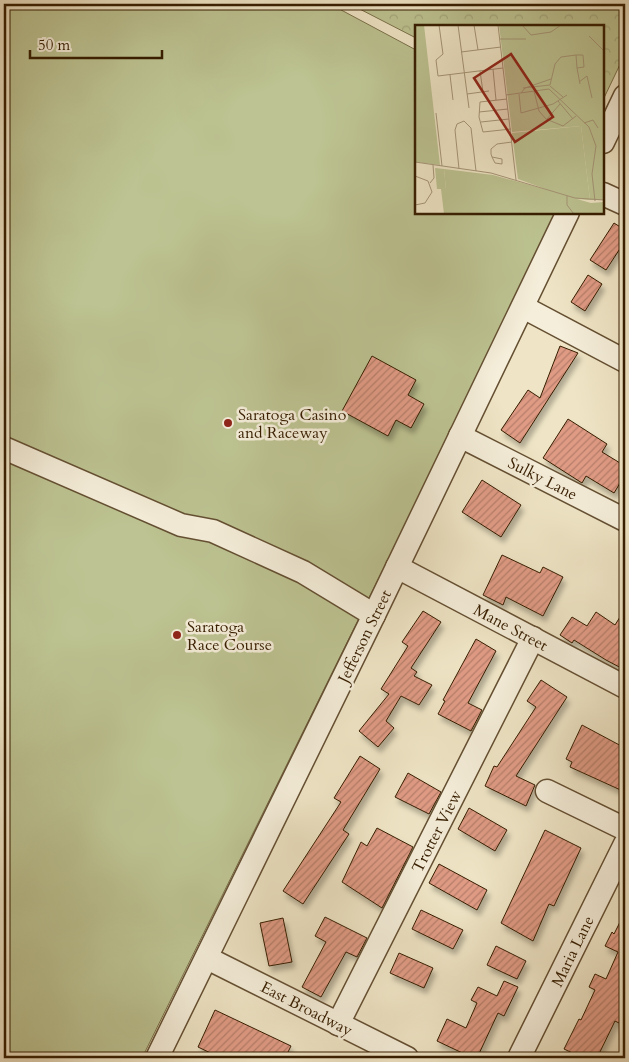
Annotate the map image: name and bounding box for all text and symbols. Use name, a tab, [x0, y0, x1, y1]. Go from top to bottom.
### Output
inset map	[415, 25, 604, 214]
scale bar	[30, 28, 162, 60]
text: 50 m	[38, 35, 70, 55]
place label: Saratoga Casino and Raceway	[238, 404, 347, 444]
marker: Saratoga Casino and Raceway	[222, 417, 234, 429]
street label: Sulky Lane	[504, 452, 581, 506]
street label: Jefferson Street	[332, 586, 397, 689]
street label: Mane Street	[470, 599, 552, 657]
place label: Saratoga Race Course	[187, 616, 272, 656]
marker: Saratoga Race Course	[171, 629, 183, 641]
street label: Trotter View	[407, 786, 467, 877]
street label: Maria Lane	[546, 912, 600, 991]
street label: East Broadway	[257, 976, 357, 1042]

